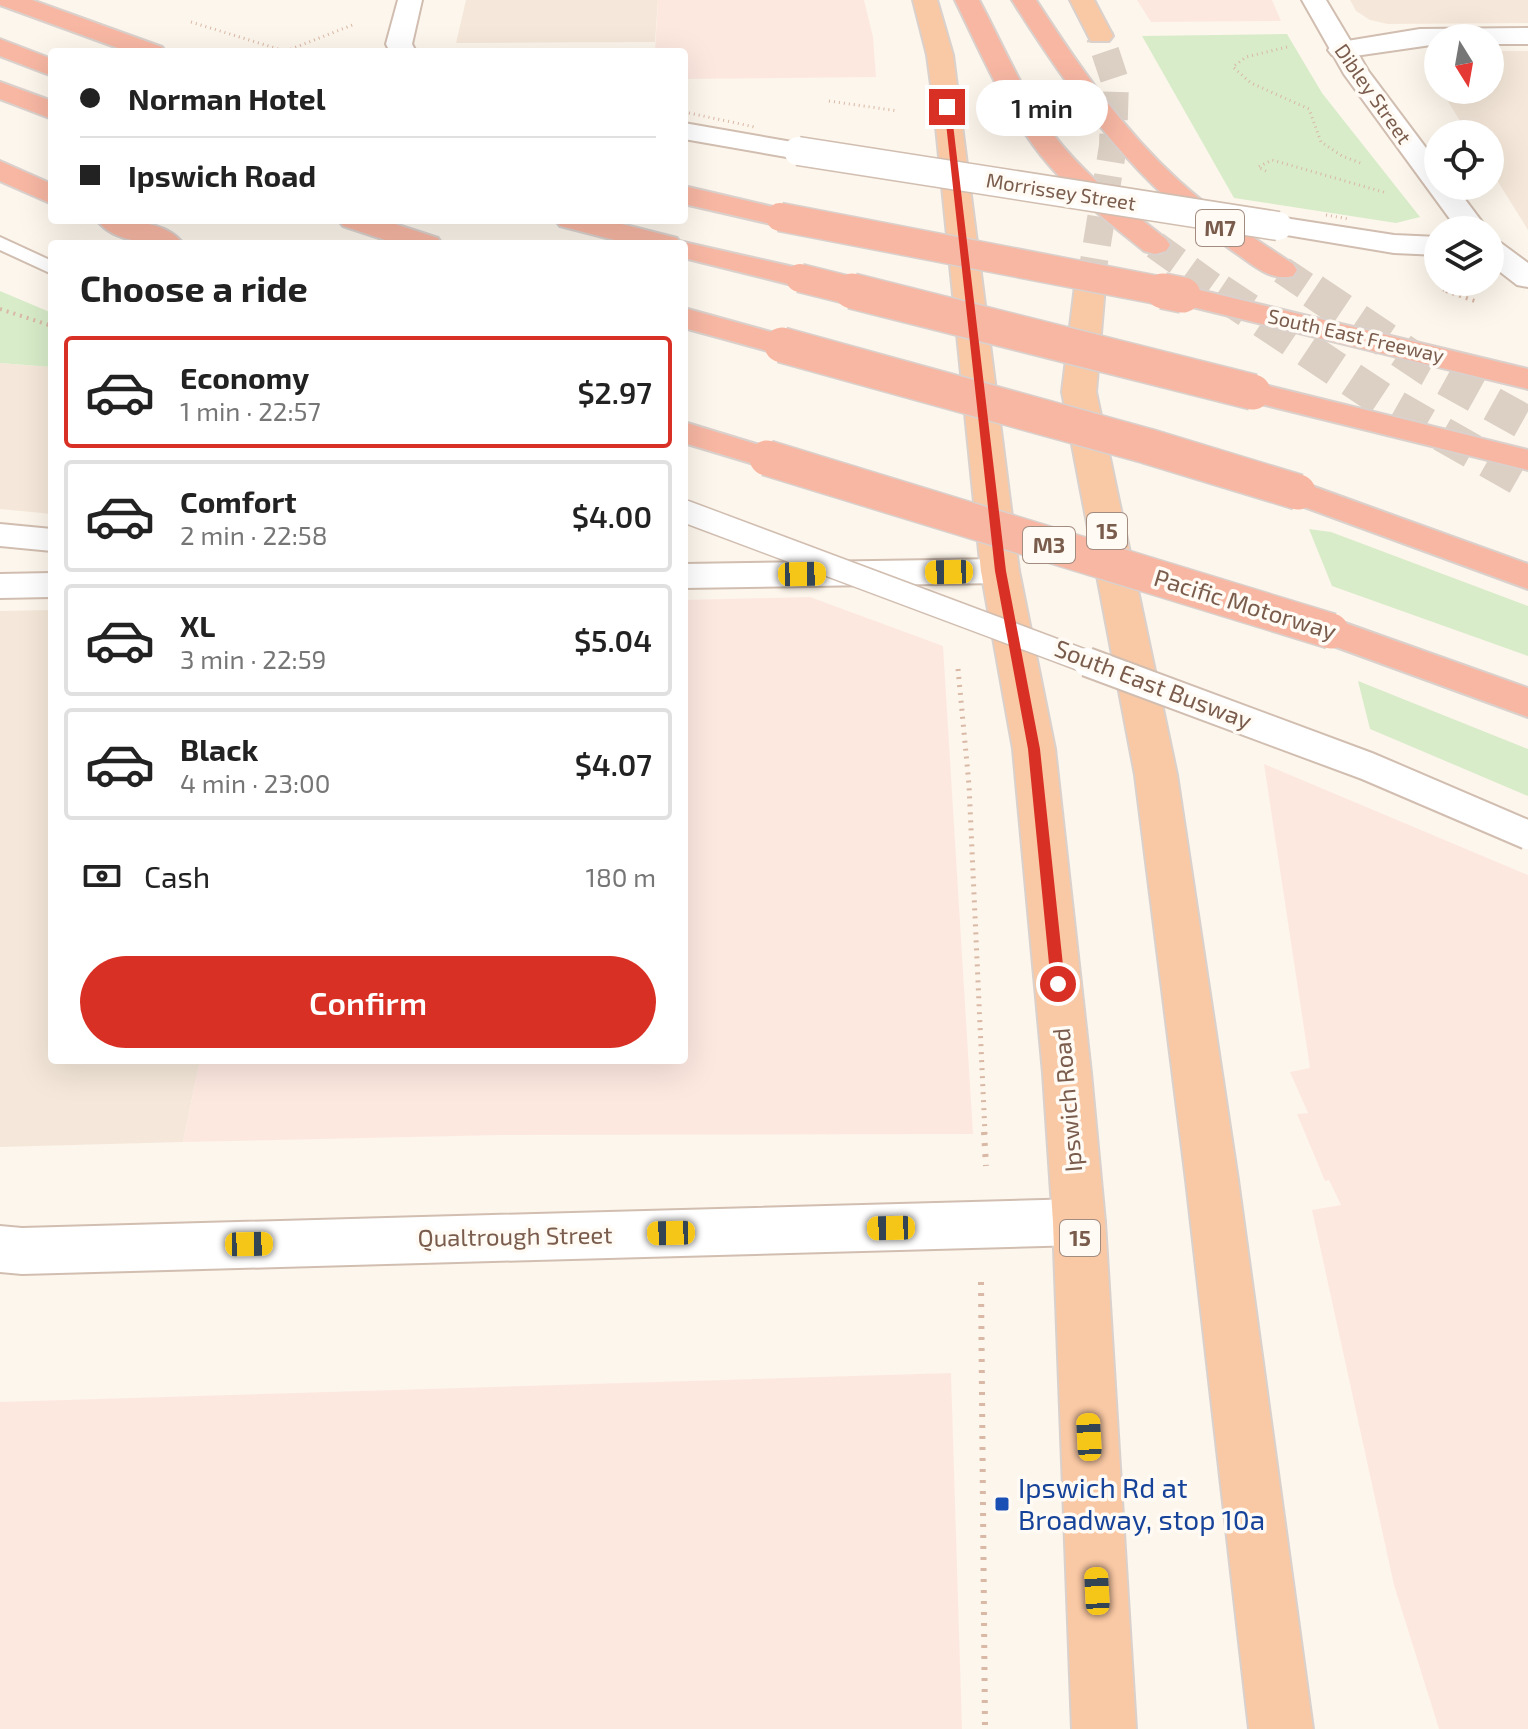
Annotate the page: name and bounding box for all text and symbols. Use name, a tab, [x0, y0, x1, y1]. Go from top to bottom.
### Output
north arrow	[1424, 24, 1504, 104]
map controls	[1424, 24, 1504, 296]
street label: Dibley Street	[1331, 39, 1417, 148]
callout: 1 min	[975, 79, 1107, 135]
text: Norman Hotel	[128, 80, 326, 116]
route end	[929, 89, 965, 125]
text: 1 min	[1011, 92, 1073, 123]
button: locate	[1424, 120, 1504, 200]
text: Ipswich Road	[128, 157, 316, 193]
street label: Morrissey Street	[985, 167, 1138, 215]
road number: M7	[1196, 210, 1244, 246]
button: layers	[1424, 216, 1504, 296]
text: Choose a ride	[80, 266, 308, 309]
street label: South East Freeway	[1266, 303, 1447, 367]
icon: car	[84, 356, 156, 428]
text: Economy	[180, 359, 309, 395]
text: $2.97	[577, 374, 652, 410]
text: 1 min · 22:57	[180, 395, 321, 426]
icon: car	[84, 480, 156, 552]
text: Comfort	[180, 483, 297, 519]
text: $4.00	[572, 498, 652, 534]
road number: 15	[1087, 513, 1127, 549]
text: 2 min · 22:58	[180, 519, 328, 550]
road number: M3	[1023, 527, 1075, 563]
car	[925, 560, 973, 584]
car	[778, 562, 826, 586]
street label: Pacific Motorway	[1151, 562, 1340, 645]
icon: car	[84, 604, 156, 676]
text: XL	[180, 607, 215, 643]
text: $5.04	[574, 622, 652, 658]
street label: South East Busway	[1051, 633, 1257, 735]
text: 3 min · 22:59	[180, 643, 326, 674]
icon: car	[84, 728, 156, 800]
text: Black	[180, 731, 258, 767]
text: $4.07	[575, 746, 652, 782]
text: 4 min · 23:00	[180, 767, 330, 798]
icon: cash	[80, 854, 124, 898]
text: Cash	[144, 858, 210, 894]
text: 180 m	[586, 861, 656, 892]
button: Confirm	[80, 956, 656, 1048]
route start	[1040, 966, 1076, 1002]
street label: Ipswich Road	[1046, 1027, 1087, 1173]
car	[867, 1216, 915, 1240]
street label: Qualtrough Street	[417, 1219, 613, 1252]
road number: 15	[1060, 1220, 1100, 1256]
car	[647, 1221, 695, 1245]
car	[225, 1232, 273, 1256]
car	[1076, 1412, 1102, 1462]
place label: Ipswich Rd at Broadway, stop 10a	[1018, 1470, 1265, 1536]
marker: Ipswich Rd at Broadway, stop 10a	[993, 1495, 1011, 1513]
car	[1084, 1566, 1110, 1616]

